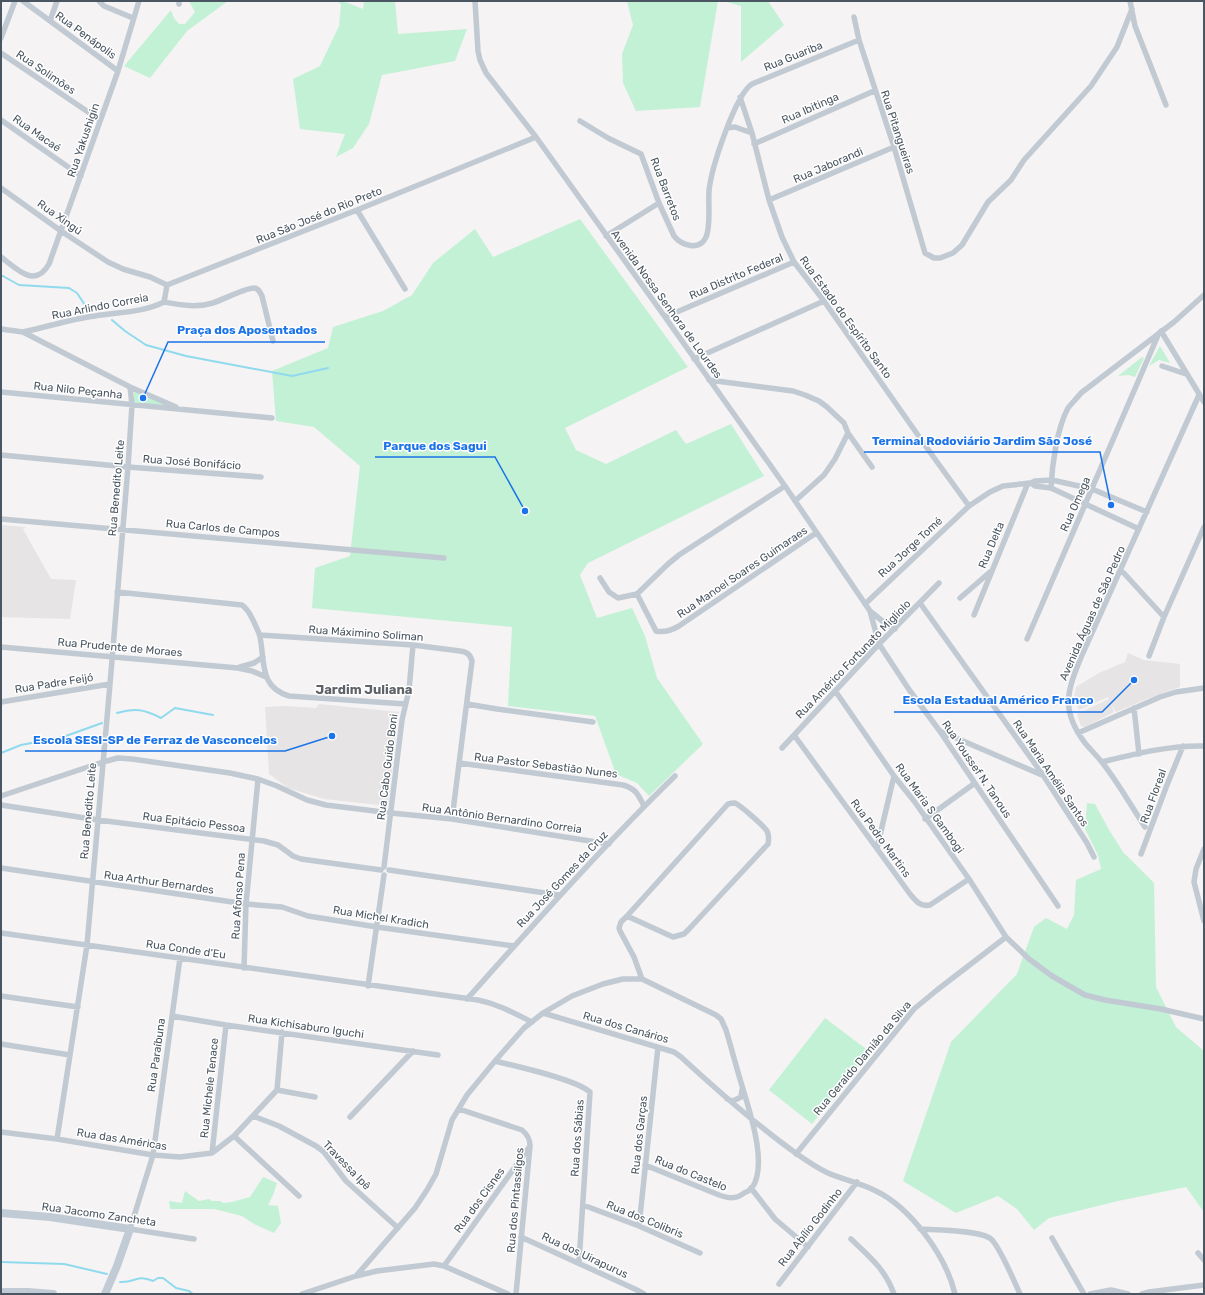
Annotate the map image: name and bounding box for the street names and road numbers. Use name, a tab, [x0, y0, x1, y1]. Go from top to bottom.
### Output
street label: Rua Penápolis	[53, 9, 119, 62]
street label: Rua Guariba	[762, 39, 824, 74]
street label: Rua Solimões	[14, 48, 78, 97]
street label: Rua Pitangueiras	[878, 89, 917, 176]
street label: Rua Ibitinga	[780, 90, 841, 127]
street label: Rua Yakushigin	[65, 101, 102, 179]
street label: Rua Macaé	[10, 112, 63, 155]
street label: Rua Jaborandi	[791, 145, 865, 186]
street label: Rua Barretos	[648, 156, 684, 223]
street label: Rua São José do Rio Preto	[254, 184, 384, 247]
street label: Rua Xingú	[35, 197, 85, 238]
street label: Avenida Nossa Senhora de Lourdes	[608, 228, 725, 381]
street label: Rua Distrito Federal	[687, 251, 785, 302]
street label: Rua Estado do Espírito Santo	[797, 254, 894, 381]
street label: Rua Arlindo Correia	[51, 291, 150, 322]
street label: Rua Nilo Peçanha	[33, 379, 123, 402]
street label: Rua Benedito Leite	[106, 439, 127, 537]
street label: Rua José Bonifácio	[142, 453, 242, 472]
street label: Rua Omega	[1058, 475, 1093, 534]
street label: Rua Jorge Tomé	[876, 514, 945, 580]
street label: Rua Carlos de Campos	[165, 517, 281, 540]
street label: Rua Delta	[976, 520, 1007, 570]
street label: Rua Manoel Soares Guimaraes	[675, 524, 810, 621]
street label: Avenida Águas de São Pedro	[1057, 544, 1128, 682]
street label: Rua Américo Fortunato Migliolo	[793, 597, 914, 721]
street label: Rua Máximino Soliman	[308, 623, 424, 644]
street label: Rua Prudente de Moraes	[57, 636, 183, 659]
street label: Rua Padre Feijó	[14, 671, 94, 696]
street label: Rua Cabo Guido Boni	[375, 713, 400, 821]
street label: Rua Maria Amélia Santos	[1010, 717, 1091, 829]
street label: Rua Youssef N. Tanous	[939, 718, 1014, 821]
street label: Rua Pastor Sebastião Nunes	[473, 750, 619, 781]
street label: Rua Maria S Gambogi	[893, 761, 967, 856]
street label: Rua Benedito Leite	[78, 762, 99, 860]
street label: Rua Floreal	[1138, 767, 1169, 825]
street label: Rua Pedro Martins	[848, 797, 914, 880]
street label: Rua Antônio Bernardino Correia	[421, 801, 583, 836]
street label: Rua Epitácio Pessoa	[142, 810, 246, 835]
street label: Rua José Gomes da Cruz	[514, 828, 611, 930]
street label: Rua Afonso Pena	[229, 852, 248, 940]
street label: Rua Arthur Bernardes	[103, 868, 215, 897]
street label: Rua Michel Kradich	[332, 903, 430, 932]
street label: Rua Conde d'Eu	[145, 937, 227, 962]
street label: Rua Geraldo Damião da Silva	[811, 999, 914, 1118]
street label: Rua dos Canários	[581, 1009, 671, 1046]
street label: Rua Kichisaburo Iguchi	[247, 1012, 365, 1041]
street label: Rua Paraíbuna	[145, 1017, 168, 1093]
street label: Rua Michele Tenace	[198, 1037, 221, 1139]
street label: Rua dos Garças	[629, 1095, 650, 1175]
street label: Rua dos Sábias	[568, 1099, 587, 1177]
street label: Rua das Américas	[76, 1126, 168, 1153]
street label: Travessa Ipê	[320, 1138, 373, 1193]
street label: Rua dos Pintassilgos	[504, 1147, 527, 1253]
street label: Rua do Castelo	[653, 1153, 729, 1194]
street label: Rua dos Cisnes	[451, 1165, 508, 1236]
street label: Rua Abílio Godinho	[776, 1185, 845, 1269]
street label: Rua dos Colibris	[604, 1198, 685, 1241]
street label: Rua Jacomo Zancheta	[41, 1200, 157, 1229]
street label: Rua dos Uirapurus	[539, 1230, 630, 1281]

